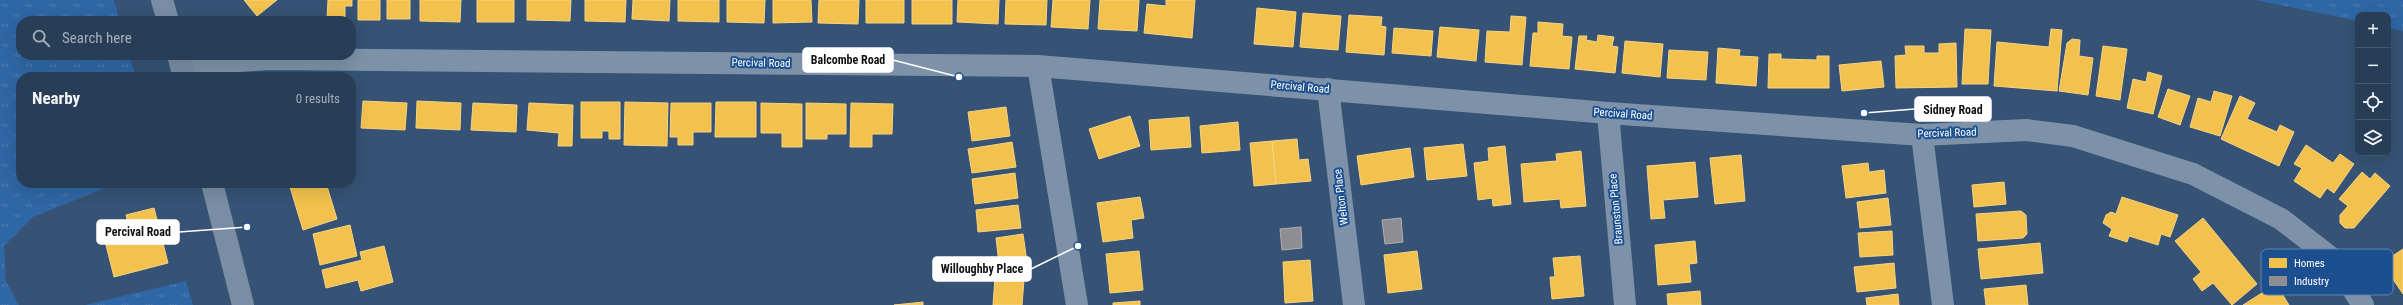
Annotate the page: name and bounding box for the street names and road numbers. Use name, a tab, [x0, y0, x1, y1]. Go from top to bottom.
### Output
street label: Percival Road	[731, 56, 791, 70]
street label: Percival Road	[1270, 78, 1330, 96]
street label: Percival Road	[1593, 105, 1653, 123]
street label: Percival Road	[1917, 125, 1977, 141]
street label: Welton Place	[1331, 168, 1351, 226]
street label: Braunston Place	[1606, 173, 1626, 245]

